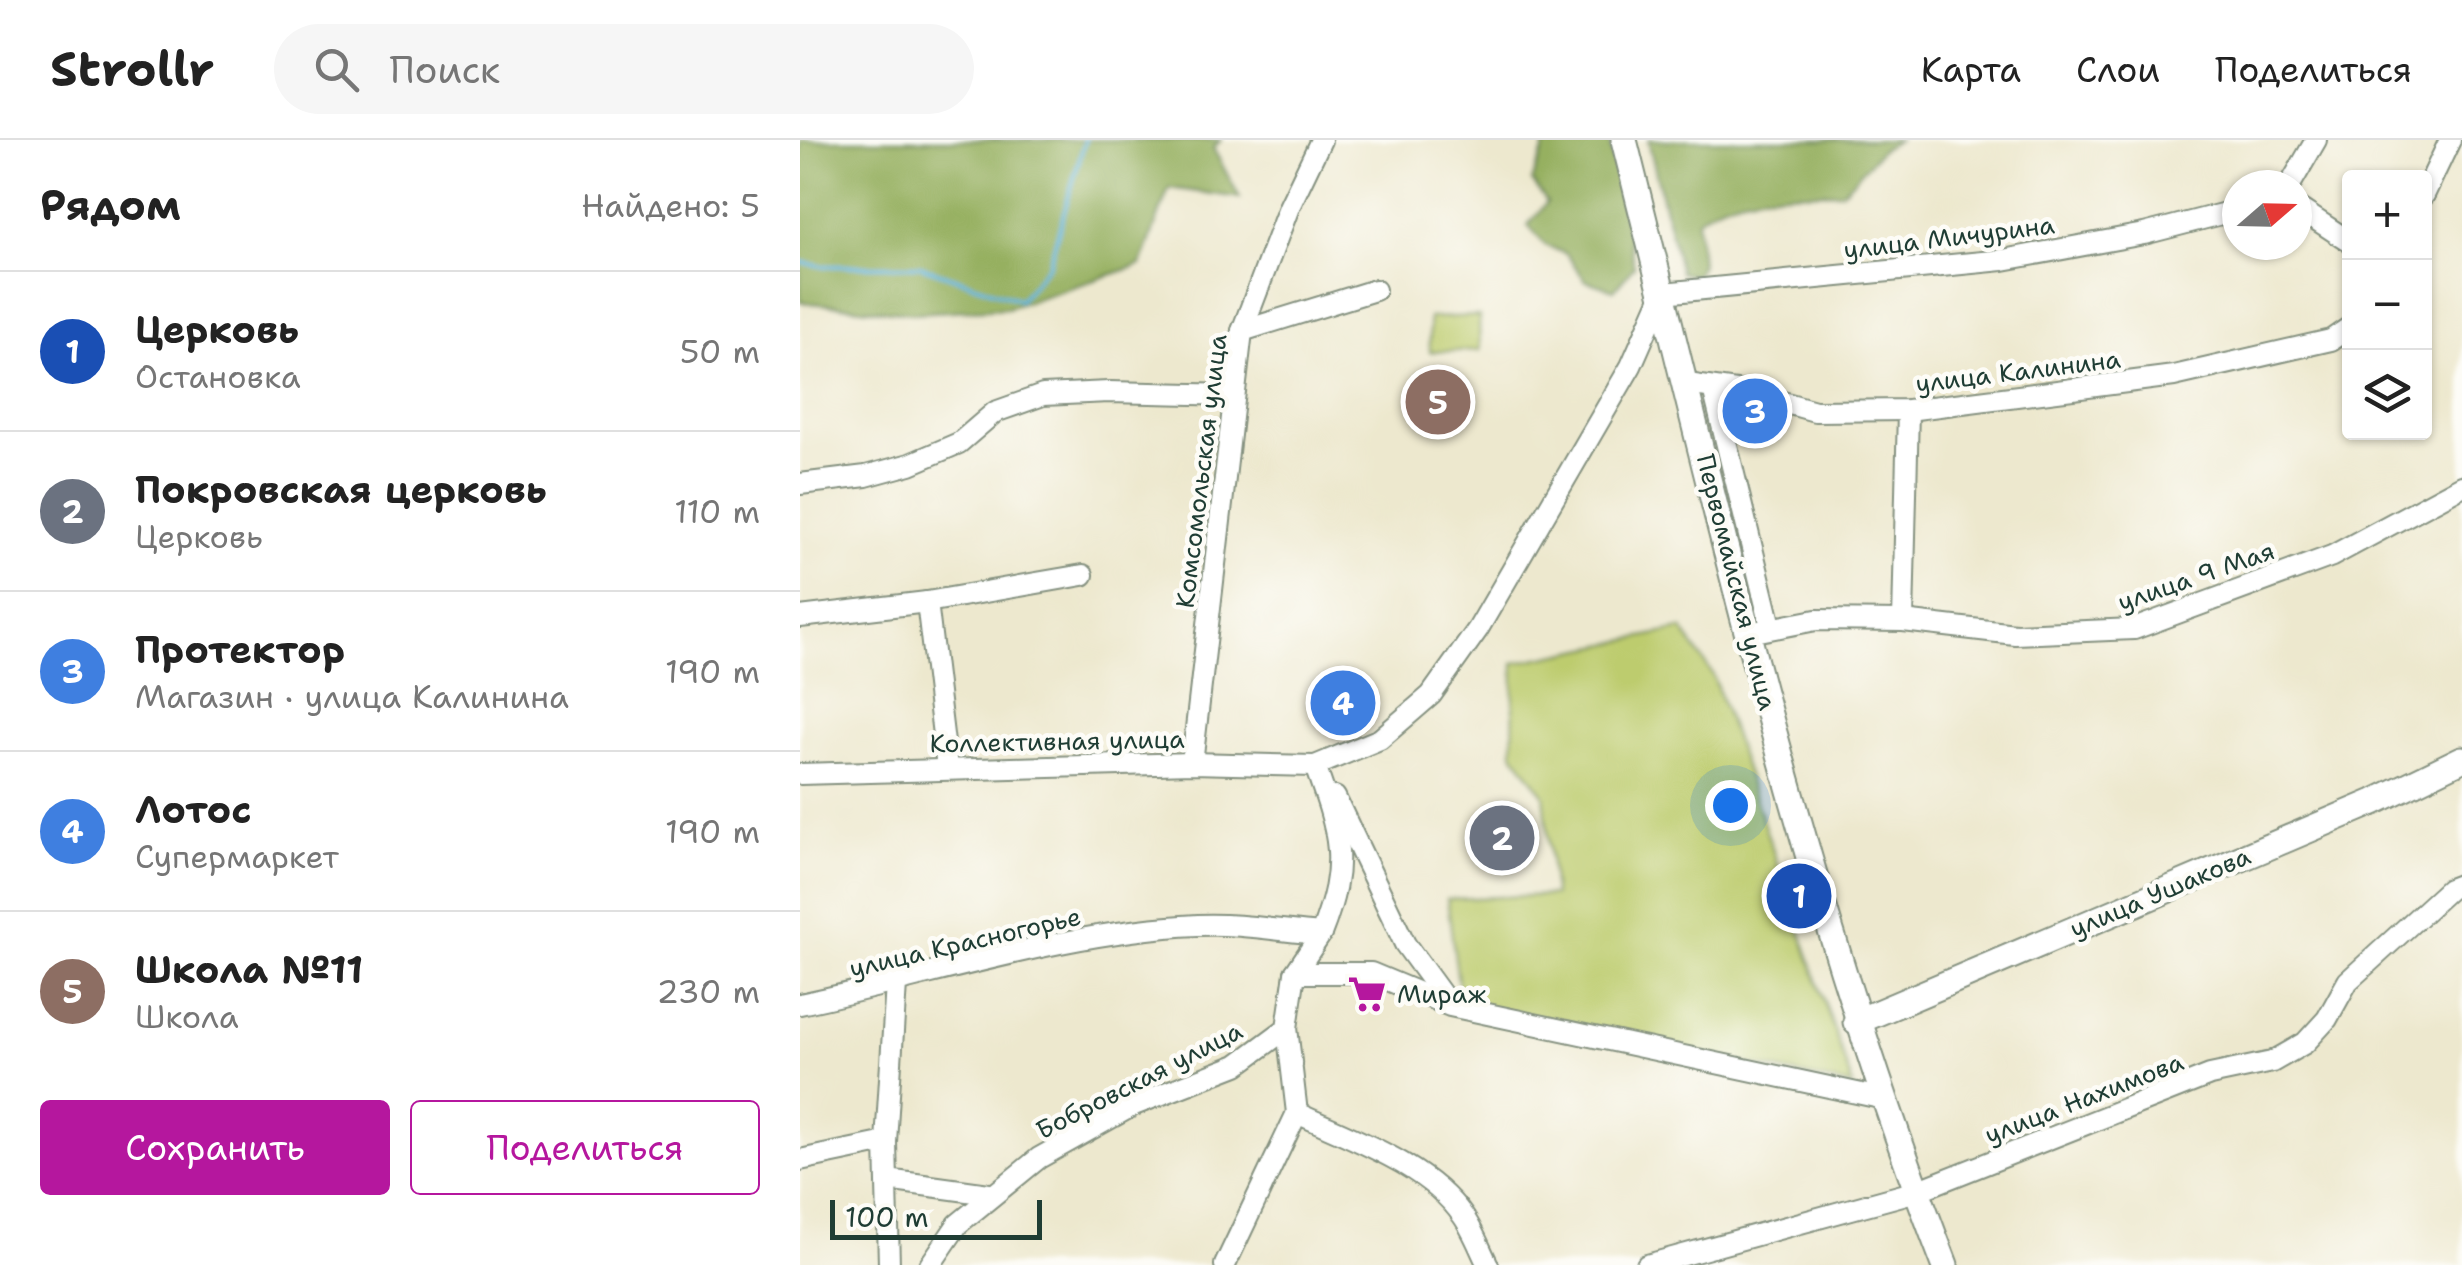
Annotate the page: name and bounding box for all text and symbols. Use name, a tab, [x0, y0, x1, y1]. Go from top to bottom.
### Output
search box	[274, 24, 974, 114]
text: Strollr	[50, 37, 214, 101]
icon: search	[309, 42, 364, 97]
text: Поиск	[389, 44, 500, 95]
text: Карта	[1921, 46, 2021, 93]
text: Слои	[2076, 46, 2160, 93]
text: Поделиться	[2215, 46, 2412, 93]
north arrow	[2222, 170, 2312, 260]
map controls	[2342, 170, 2432, 440]
button: +	[2342, 170, 2432, 260]
text: Рядом	[40, 177, 181, 233]
text: Найдено: 5	[581, 184, 760, 227]
street label: улица Мичурина	[1842, 207, 2057, 267]
button: −	[2342, 260, 2432, 350]
text: Церковь	[135, 304, 299, 355]
text: 1	[65, 330, 80, 373]
text: 50 m	[680, 330, 760, 373]
street label: Комсомольская улица	[1167, 332, 1235, 610]
street label: улица Калинина	[1913, 341, 2123, 400]
button: layers	[2342, 350, 2432, 440]
text: Остановка	[135, 355, 301, 398]
pin: 5	[1406, 364, 1470, 440]
pin: 3	[1722, 374, 1788, 448]
street label: Первомайская улица	[1689, 451, 1785, 714]
text: Покровская церковь	[135, 464, 547, 515]
text: 2	[61, 490, 84, 533]
text: 110 m	[674, 490, 760, 533]
text: Церковь	[135, 515, 263, 558]
street label: улица 9 Мая	[2113, 533, 2279, 619]
text: Протектор	[135, 624, 345, 675]
text: 3	[61, 650, 84, 693]
text: 190 m	[665, 650, 760, 693]
pin: 4	[1310, 666, 1376, 740]
text: Магазин · улица Калинина	[135, 675, 569, 718]
street label: Коллективная улица	[929, 722, 1185, 760]
your location	[1705, 780, 1756, 831]
text: Лотос	[135, 784, 252, 835]
pin: 2	[1470, 800, 1534, 876]
text: 4	[61, 810, 84, 853]
text: 190 m	[665, 810, 760, 853]
text: Супермаркет	[135, 835, 339, 878]
street label: улица Ушакова	[2064, 838, 2256, 945]
pin: 1	[1766, 858, 1832, 934]
street label: улица Красногорье	[846, 899, 1084, 985]
text: Школа №11	[135, 944, 363, 995]
text: 5	[62, 970, 83, 1013]
text: 230 m	[657, 970, 760, 1013]
supermarket icon: Мираж	[1346, 973, 1388, 1015]
place label: Мираж	[1397, 977, 1487, 1011]
text: Школа	[135, 995, 239, 1038]
street label: Бобровская улица	[1030, 1013, 1248, 1147]
street label: улица Нахимова	[1980, 1044, 2189, 1152]
button: Сохранить	[40, 1100, 390, 1195]
button: Поделиться	[410, 1100, 760, 1195]
scale bar	[830, 1195, 1042, 1240]
text: 100 m	[845, 1198, 929, 1236]

